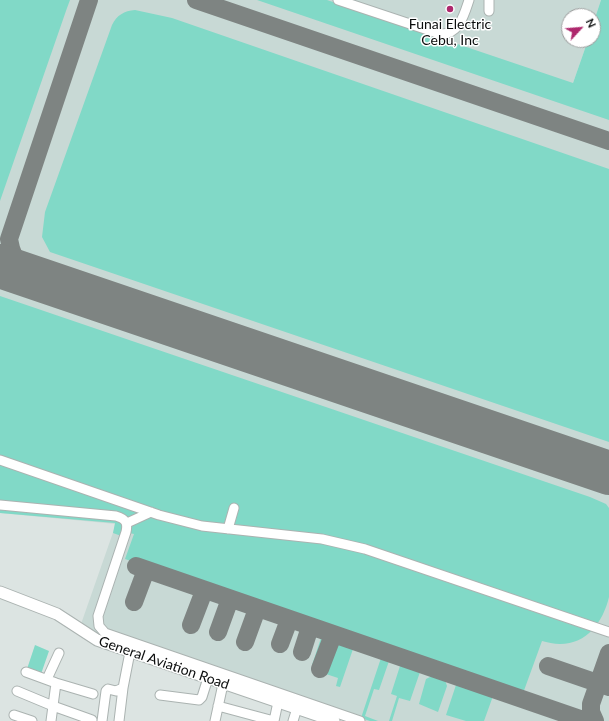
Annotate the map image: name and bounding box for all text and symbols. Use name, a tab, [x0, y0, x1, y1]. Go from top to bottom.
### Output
marker: Funai Electric Cebu, Inc	[445, 4, 455, 14]
north arrow	[561, 8, 601, 48]
place label: Funai Electric Cebu, Inc	[409, 16, 491, 48]
text: N	[584, 16, 599, 30]
street label: General Aviation Road	[97, 633, 231, 693]

